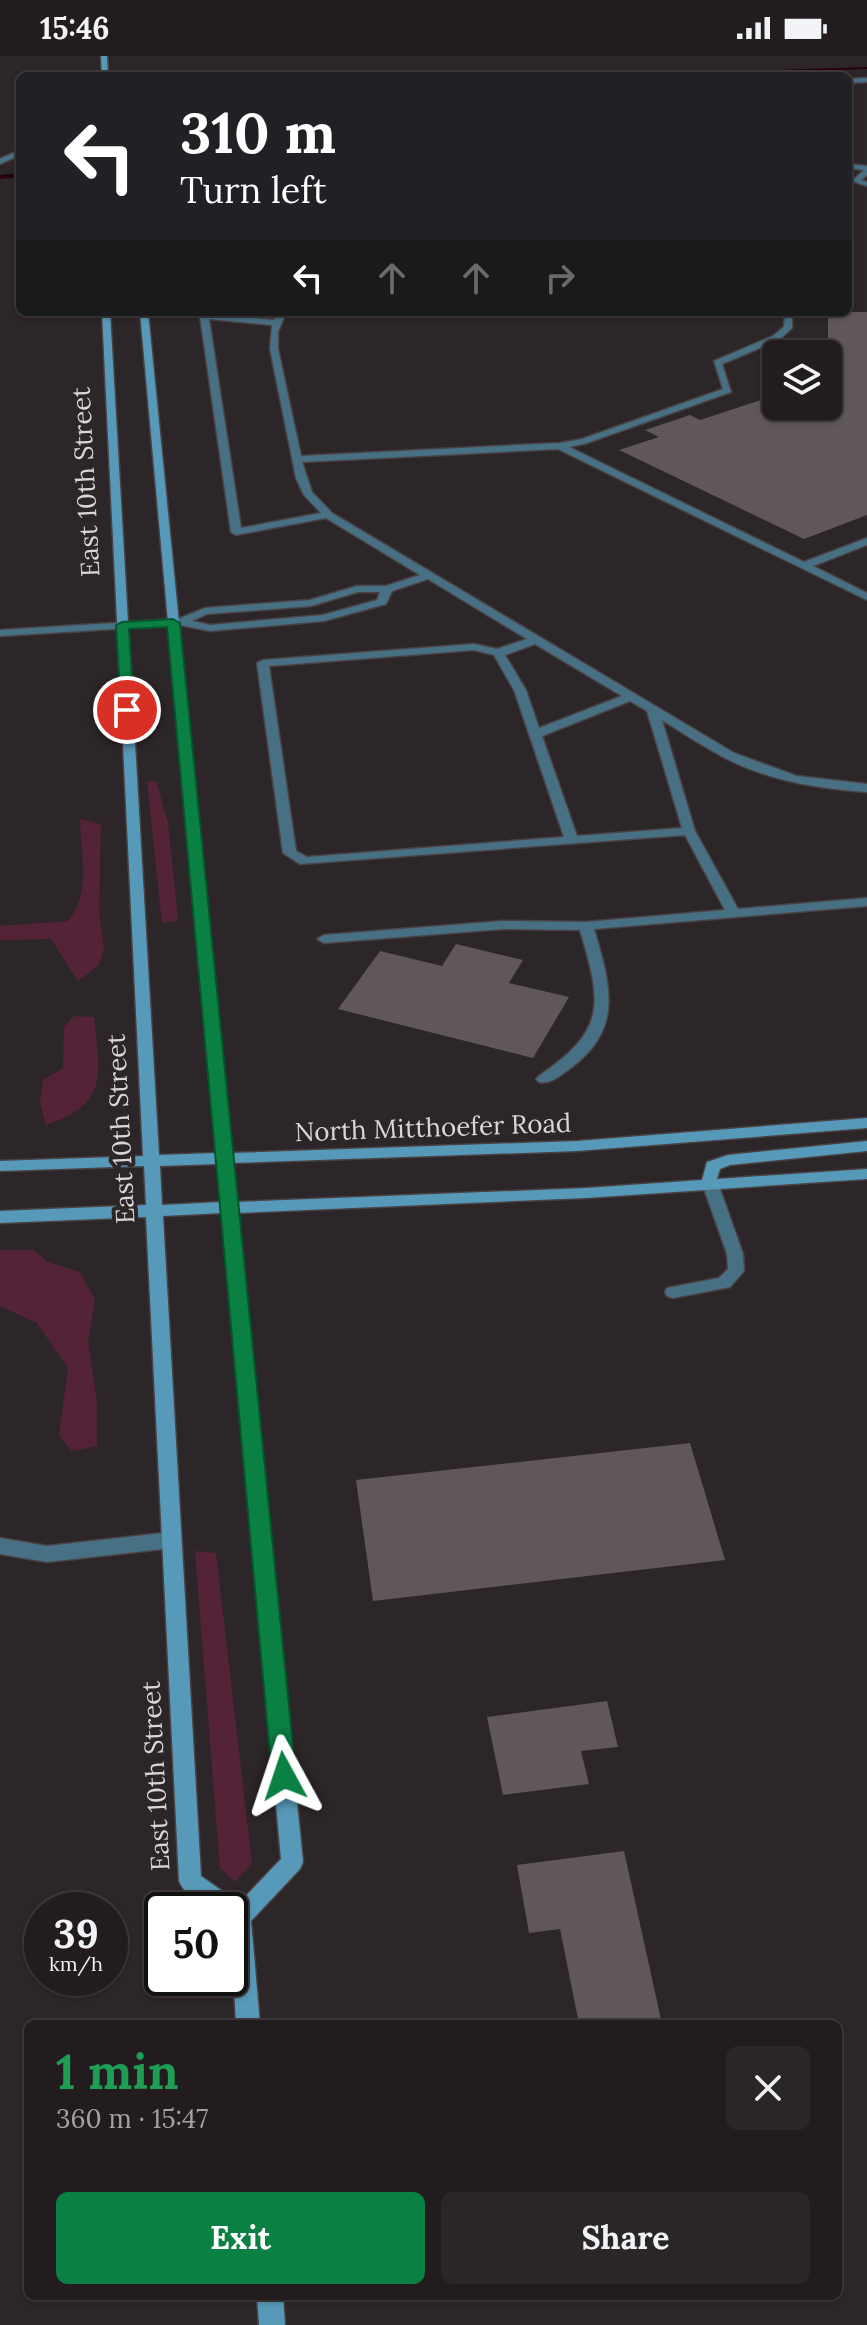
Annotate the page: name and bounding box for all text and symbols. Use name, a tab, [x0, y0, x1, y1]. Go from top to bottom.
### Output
text: 15:46	[40, 9, 110, 47]
text: 310 m	[180, 97, 336, 168]
icon: left	[48, 104, 152, 208]
text: Turn left	[180, 167, 327, 213]
icon: left	[286, 256, 330, 300]
icon: ahead	[370, 256, 414, 300]
icon: ahead	[454, 256, 498, 300]
icon: right	[538, 256, 582, 300]
map controls	[762, 340, 842, 420]
button: layers	[762, 340, 842, 420]
street label: East 10th Street	[64, 386, 106, 578]
pin	[93, 676, 161, 744]
icon: arrive	[105, 688, 149, 732]
street label: East 10th Street	[99, 1033, 141, 1225]
street label: North Mitthoefer Road	[294, 1106, 572, 1148]
street label: East 10th Street	[134, 1680, 176, 1872]
position arrow	[242, 1734, 326, 1818]
speed limit sign: 50	[144, 1892, 248, 1996]
text: 39	[53, 1908, 99, 1959]
text: km/h	[49, 1951, 103, 1976]
text: 1 min	[56, 2041, 179, 2102]
button: close	[726, 2046, 810, 2130]
text: 360 m · 15:47	[56, 2102, 208, 2135]
button: Exit	[56, 2192, 425, 2284]
button: Share	[441, 2192, 810, 2284]

